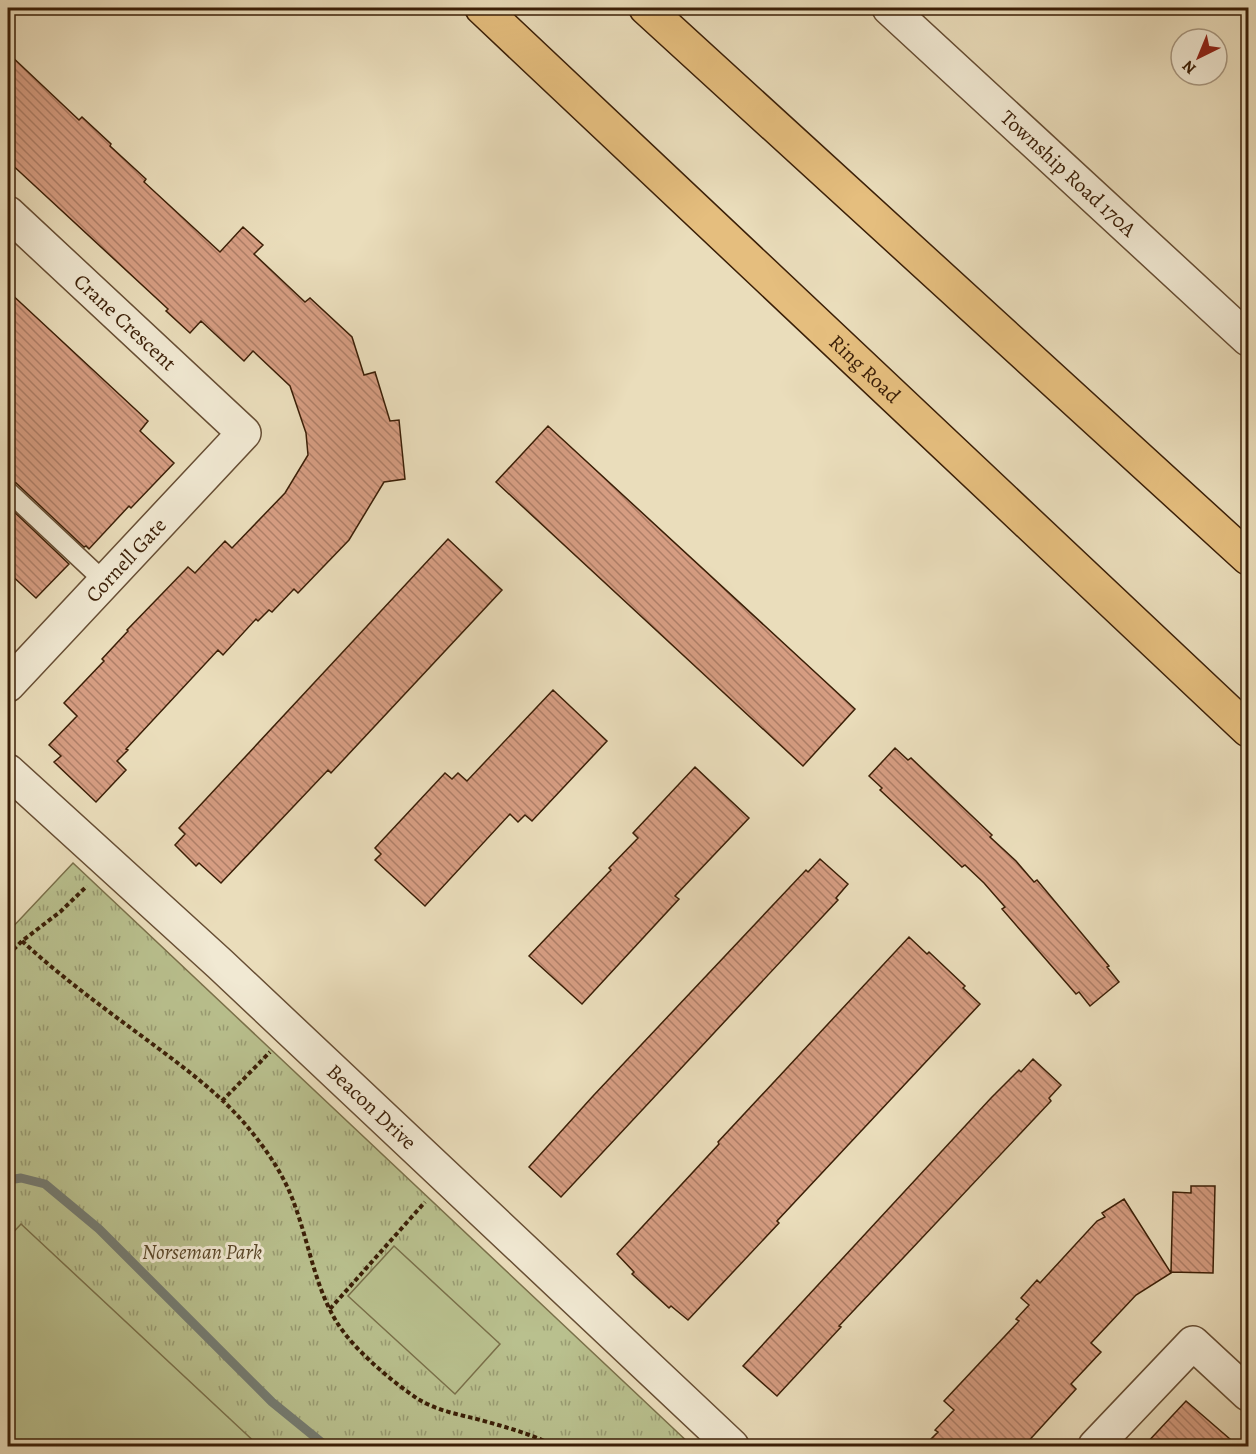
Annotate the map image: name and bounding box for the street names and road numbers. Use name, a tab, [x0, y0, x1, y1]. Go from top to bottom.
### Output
street label: Township Road 170A	[995, 104, 1143, 243]
street label: Crane Crescent	[68, 267, 182, 377]
street label: Ring Road	[823, 328, 907, 410]
street label: Cornell Gate	[79, 512, 173, 608]
street label: Beacon Drive	[321, 1058, 423, 1156]

